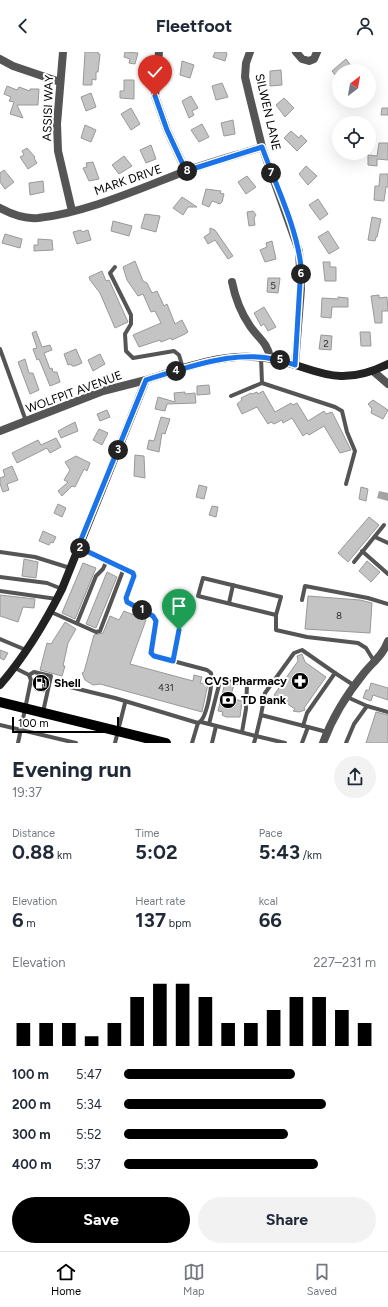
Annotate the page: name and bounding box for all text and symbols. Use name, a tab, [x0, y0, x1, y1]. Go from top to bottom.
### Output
icon: back	[12, 15, 34, 37]
text: Fleetfoot	[156, 15, 232, 37]
icon: person	[354, 15, 376, 37]
pin	[138, 55, 172, 96]
icon: check	[144, 61, 166, 83]
north arrow	[332, 64, 376, 108]
map controls	[332, 64, 376, 160]
street label: SILWEN LANE	[252, 72, 284, 152]
street label: ASSISI WAY	[40, 74, 56, 141]
button: locate	[332, 116, 376, 160]
pin: 8	[177, 161, 197, 181]
street label: MARK DRIVE	[92, 162, 164, 198]
pin: 7	[261, 163, 281, 183]
text: 8	[184, 164, 190, 177]
text: 7	[268, 166, 274, 179]
pin: 6	[291, 264, 311, 284]
text: 6	[298, 267, 304, 280]
house number: 5	[270, 279, 276, 292]
house number: 2	[323, 337, 329, 350]
pin: 5	[270, 350, 290, 370]
text: 5	[277, 353, 283, 366]
pin: 4	[166, 361, 186, 381]
text: 4	[173, 364, 179, 377]
street label: WOLFPIT AVENUE	[24, 368, 124, 416]
pin: 3	[108, 440, 128, 460]
text: 3	[115, 443, 121, 456]
pin: 2	[70, 538, 90, 558]
text: 2	[77, 541, 83, 554]
pin	[162, 589, 196, 630]
icon: arrive	[168, 595, 190, 617]
pin: 1	[132, 600, 152, 620]
text: 1	[140, 603, 144, 616]
house number: 8	[336, 609, 342, 622]
pharmacy icon: CVS Pharmacy	[290, 671, 310, 691]
fuel station icon: Shell	[31, 673, 51, 693]
place label: CVS Pharmacy	[204, 674, 287, 688]
place label: Shell	[54, 676, 81, 690]
house number: 431	[158, 681, 174, 694]
bank icon: TD Bank	[218, 690, 238, 710]
place label: TD Bank	[241, 693, 287, 707]
scale bar	[12, 715, 119, 734]
text: 100 m	[18, 717, 49, 730]
text: Evening run	[12, 756, 132, 783]
button: share	[334, 756, 376, 798]
text: 19:37	[12, 785, 42, 800]
text: Distance	[12, 827, 55, 840]
text: Time	[135, 827, 159, 840]
text: Pace	[259, 827, 282, 840]
text: 0.88	[12, 840, 54, 864]
text: 5:02	[135, 840, 178, 864]
text: 5:43	[259, 840, 300, 864]
text: km	[54, 849, 72, 862]
text: /km	[300, 849, 322, 862]
text: Elevation	[12, 895, 57, 908]
text: Heart rate	[135, 895, 185, 908]
text: kcal	[259, 895, 278, 908]
text: 6	[12, 908, 24, 932]
text: 137	[135, 908, 166, 932]
text: 66	[259, 908, 282, 932]
text: m	[24, 917, 36, 930]
text: bpm	[166, 917, 191, 930]
text: Elevation	[12, 955, 65, 970]
text: 227–231 m	[313, 955, 376, 970]
text: 100 m	[12, 1067, 49, 1082]
text: 5:47	[76, 1067, 102, 1082]
text: 200 m	[12, 1097, 51, 1112]
text: 5:34	[76, 1097, 102, 1112]
text: 300 m	[12, 1127, 51, 1142]
text: 5:52	[76, 1127, 102, 1142]
text: 400 m	[12, 1157, 52, 1172]
text: 5:37	[76, 1157, 101, 1172]
button: Save	[12, 1197, 190, 1243]
button: Share	[198, 1197, 376, 1243]
tab: Home	[51, 1261, 81, 1298]
tab: Map	[183, 1261, 205, 1298]
tab: Saved	[307, 1261, 337, 1298]

